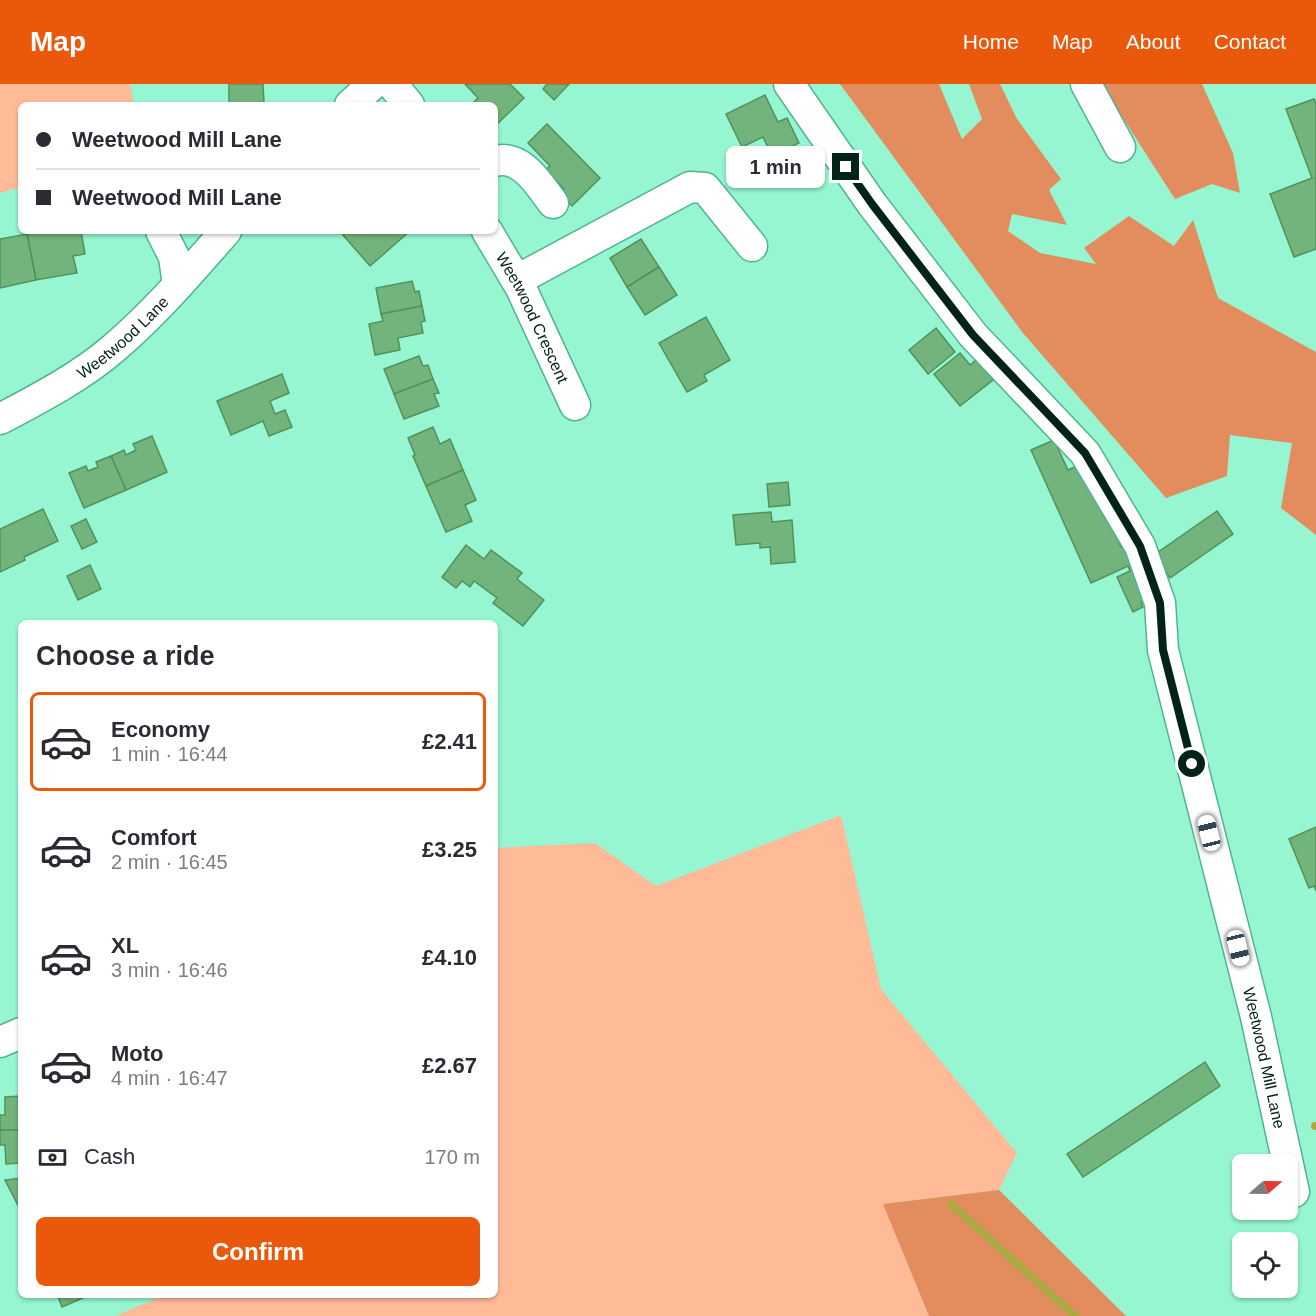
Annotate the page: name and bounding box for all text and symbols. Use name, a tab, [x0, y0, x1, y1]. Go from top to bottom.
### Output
text: Map	[30, 26, 86, 57]
text: Home	[963, 30, 1019, 53]
text: Map	[1052, 30, 1093, 53]
text: About	[1126, 30, 1181, 53]
text: Contact	[1214, 30, 1286, 53]
text: Weetwood Mill Lane	[72, 127, 282, 152]
callout: 1 min	[726, 146, 825, 188]
route end	[832, 153, 859, 180]
text: 1 min	[749, 156, 802, 178]
text: Weetwood Mill Lane	[72, 185, 282, 210]
street label: Weetwood Crescent	[493, 249, 572, 386]
street label: Weetwood Lane	[74, 293, 172, 382]
text: Choose a ride	[36, 641, 215, 671]
icon: car	[39, 715, 93, 769]
text: Economy	[111, 717, 210, 742]
text: £2.41	[422, 729, 477, 754]
text: 1 min · 16:44	[111, 743, 228, 765]
route start	[1178, 750, 1205, 777]
car	[1196, 813, 1222, 853]
icon: car	[39, 823, 93, 877]
text: Comfort	[111, 825, 197, 850]
text: £3.25	[422, 837, 477, 862]
text: 2 min · 16:45	[111, 851, 228, 873]
car	[1225, 928, 1251, 968]
icon: car	[39, 931, 93, 985]
text: XL	[111, 933, 139, 958]
text: £4.10	[422, 945, 477, 970]
text: 3 min · 16:46	[111, 959, 228, 981]
street label: Weetwood Mill Lane	[1240, 986, 1288, 1130]
icon: car	[39, 1039, 93, 1093]
text: Moto	[111, 1041, 164, 1066]
text: £2.67	[422, 1053, 477, 1078]
text: 4 min · 16:47	[111, 1067, 228, 1089]
icon: cash	[36, 1141, 69, 1174]
text: Cash	[84, 1144, 135, 1169]
text: 170 m	[424, 1146, 480, 1168]
north arrow	[1232, 1154, 1298, 1220]
map controls	[1232, 1154, 1298, 1298]
button: Confirm	[36, 1217, 480, 1286]
button: locate	[1232, 1232, 1298, 1298]

